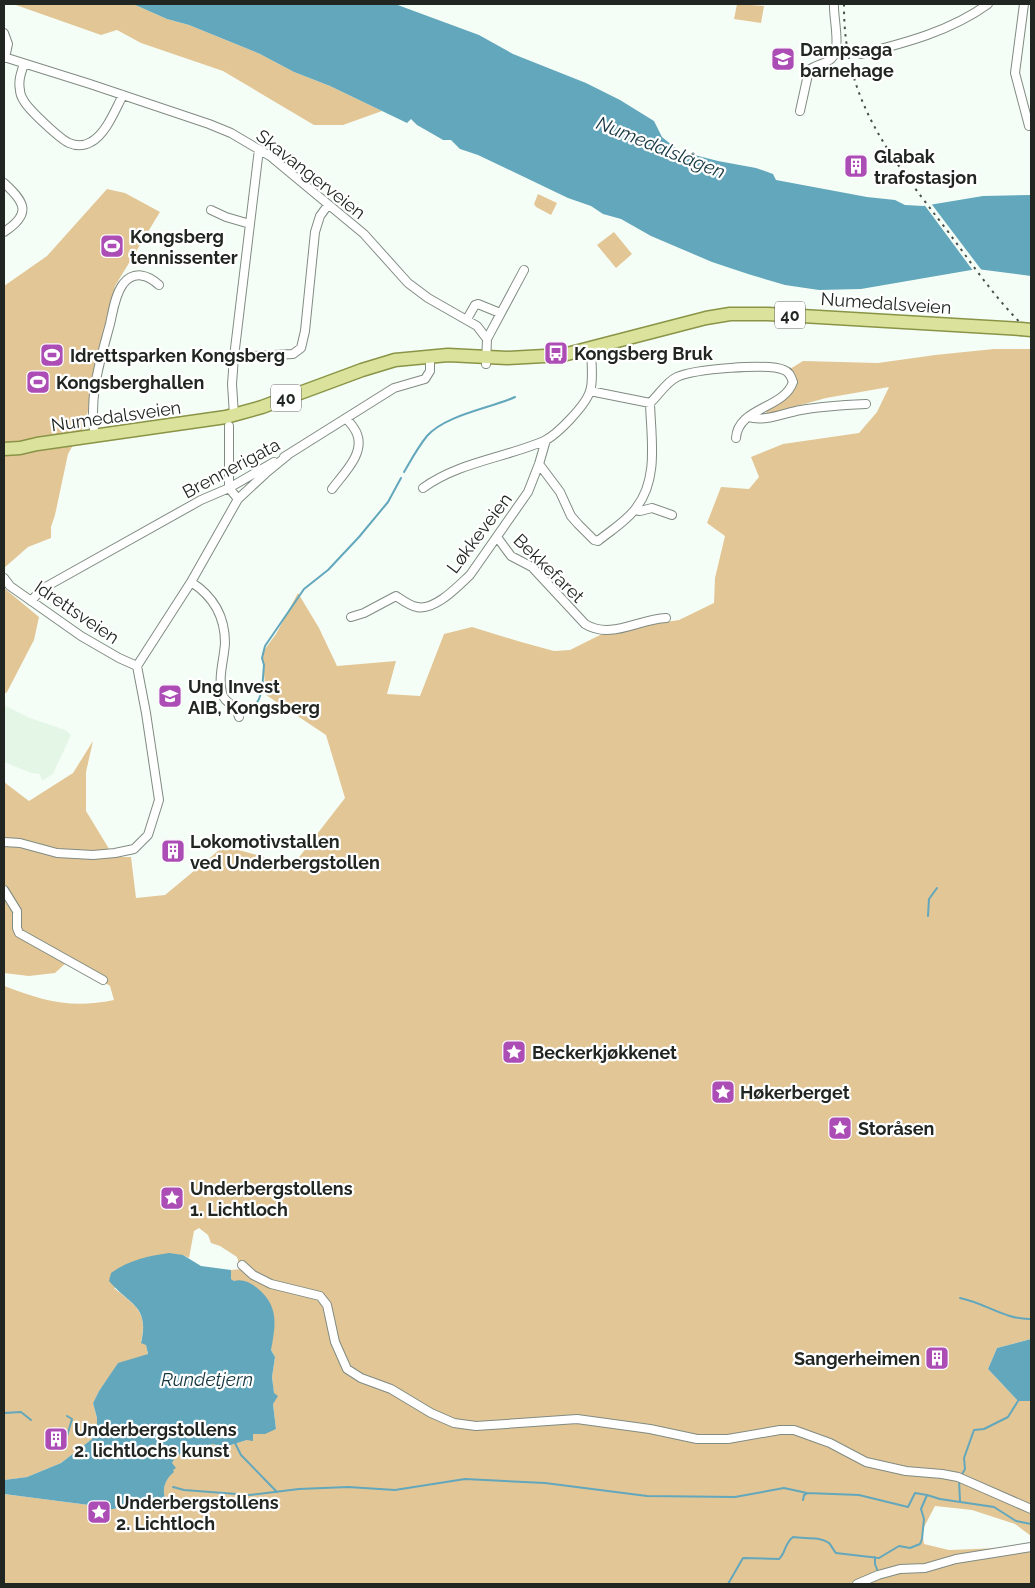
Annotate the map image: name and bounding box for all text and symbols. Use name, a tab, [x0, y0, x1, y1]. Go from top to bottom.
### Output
place label: Dampsaga barnehage	[800, 39, 894, 81]
school or university icon: Dampsaga barnehage	[770, 46, 796, 72]
water label: Numedalslågen	[593, 111, 729, 183]
street label: Skavangerveien	[252, 125, 370, 223]
place label: Glabak trafostasjon	[874, 146, 977, 188]
building icon: Glabak trafostasjon	[843, 153, 869, 179]
place label: Kongsberg tennissenter	[130, 226, 238, 268]
sports icon: Kongsberg tennissenter	[99, 233, 125, 259]
street label: Numedalsveien	[820, 288, 952, 318]
road number: 40	[775, 302, 805, 328]
bus stop icon: Kongsberg Bruk	[543, 340, 569, 366]
sports icon: Idrettsparken Kongsberg	[39, 342, 65, 368]
place label: Kongsberg Bruk	[574, 343, 714, 364]
place label: Idrettsparken Kongsberg	[70, 345, 285, 366]
sports icon: Kongsberghallen	[25, 369, 51, 395]
place label: Kongsberghallen	[56, 372, 204, 393]
road number: 40	[271, 384, 301, 412]
street label: Numedalsveien	[50, 396, 182, 436]
street label: Brennerigata	[179, 434, 283, 502]
street label: Løkkeveien	[442, 489, 516, 577]
street label: Bekkefaret	[509, 529, 589, 607]
street label: Idrettsveien	[31, 576, 123, 648]
place label: Ung Invest AIB, Kongsberg	[188, 676, 320, 718]
school or university icon: Ung Invest AIB, Kongsberg	[157, 683, 183, 709]
place label: Lokomotivstallen ved Underbergstollen	[190, 831, 380, 873]
building icon: Lokomotivstallen ved Underbergstollen	[160, 838, 186, 864]
place icon: Beckerkjøkkenet	[501, 1039, 527, 1065]
place label: Beckerkjøkkenet	[532, 1042, 677, 1063]
place icon: Høkerberget	[710, 1079, 736, 1105]
place label: Høkerberget	[740, 1082, 850, 1103]
place icon: Storåsen	[827, 1115, 853, 1141]
place label: Storåsen	[858, 1118, 934, 1139]
place label: Underbergstollens 1. Lichtloch	[190, 1178, 353, 1220]
place icon: Underbergstollens 1. Lichtloch	[159, 1185, 185, 1211]
building icon: Sangerheimen	[924, 1345, 950, 1371]
place label: Sangerheimen	[794, 1348, 920, 1369]
water label: Rundetjern	[161, 1368, 253, 1390]
place label: Underbergstollens 2. lichtlochs kunst	[74, 1419, 237, 1461]
building icon: Underbergstollens 2. lichtlochs kunst	[43, 1426, 69, 1452]
place label: Underbergstollens 2. Lichtloch	[116, 1492, 279, 1534]
place icon: Underbergstollens 2. Lichtloch	[86, 1499, 112, 1525]

